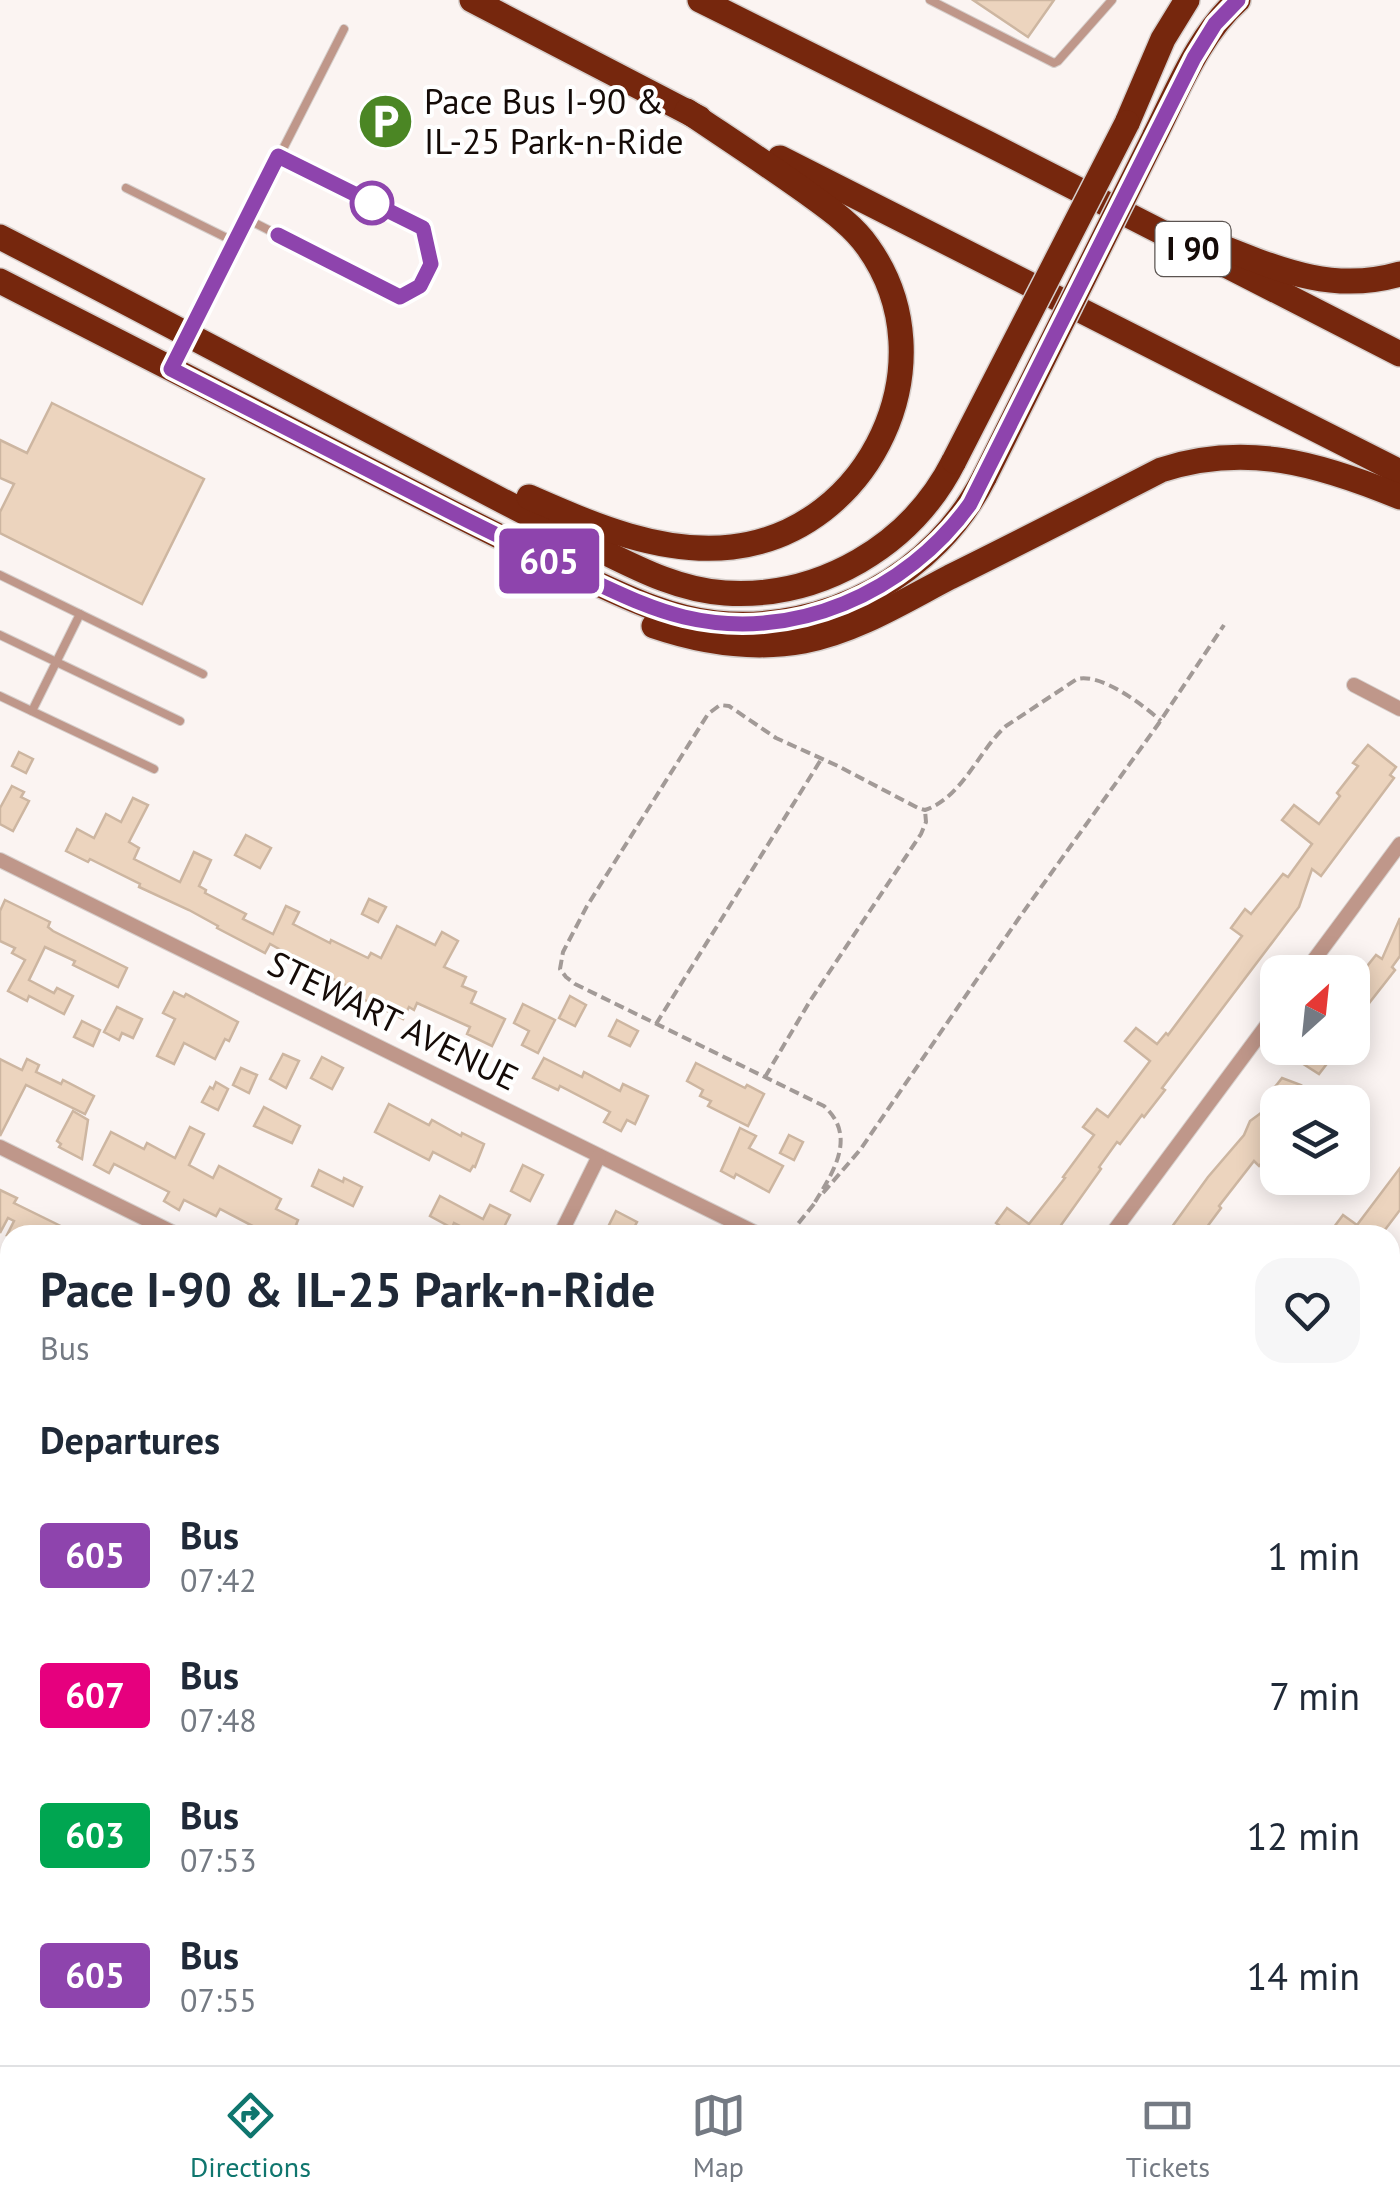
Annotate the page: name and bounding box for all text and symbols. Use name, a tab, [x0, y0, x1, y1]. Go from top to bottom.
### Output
place label: Pace Bus I-90 & IL-25 Park-n-Ride	[424, 78, 684, 164]
parking icon: Pace Bus I-90 & IL-25 Park-n-Ride	[355, 92, 415, 152]
unlabelled marker	[351, 182, 393, 224]
road number: I 90	[1156, 222, 1230, 276]
line badge: 605	[492, 528, 606, 594]
text: 605	[519, 538, 579, 584]
street label: STEWART AVENUE	[261, 940, 526, 1101]
north arrow	[1260, 955, 1370, 1065]
map controls	[1260, 955, 1370, 1195]
button: layers	[1260, 1085, 1370, 1195]
text: Pace I-90 & IL-25 Park-n-Ride	[40, 1258, 655, 1320]
button: heart	[1255, 1258, 1360, 1363]
text: Bus	[40, 1327, 89, 1369]
text: Departures	[40, 1415, 220, 1464]
text: Bus	[180, 1510, 239, 1559]
text: 1 min	[1267, 1531, 1360, 1580]
text: 605	[65, 1532, 125, 1578]
text: 07:42	[180, 1559, 257, 1601]
text: Bus	[180, 1650, 239, 1699]
text: 7 min	[1269, 1671, 1360, 1720]
text: 607	[65, 1672, 125, 1718]
text: 07:48	[180, 1699, 257, 1741]
text: Bus	[180, 1790, 239, 1839]
text: 12 min	[1247, 1811, 1360, 1860]
text: 603	[65, 1812, 125, 1858]
text: 07:53	[180, 1839, 257, 1881]
text: Bus	[180, 1930, 239, 1979]
text: 14 min	[1247, 1951, 1360, 2000]
text: 605	[65, 1952, 125, 1998]
text: 07:55	[180, 1979, 257, 2021]
tab: Directions	[190, 2088, 311, 2185]
tab: Map	[691, 2088, 746, 2185]
tab: Tickets	[1126, 2088, 1210, 2185]

